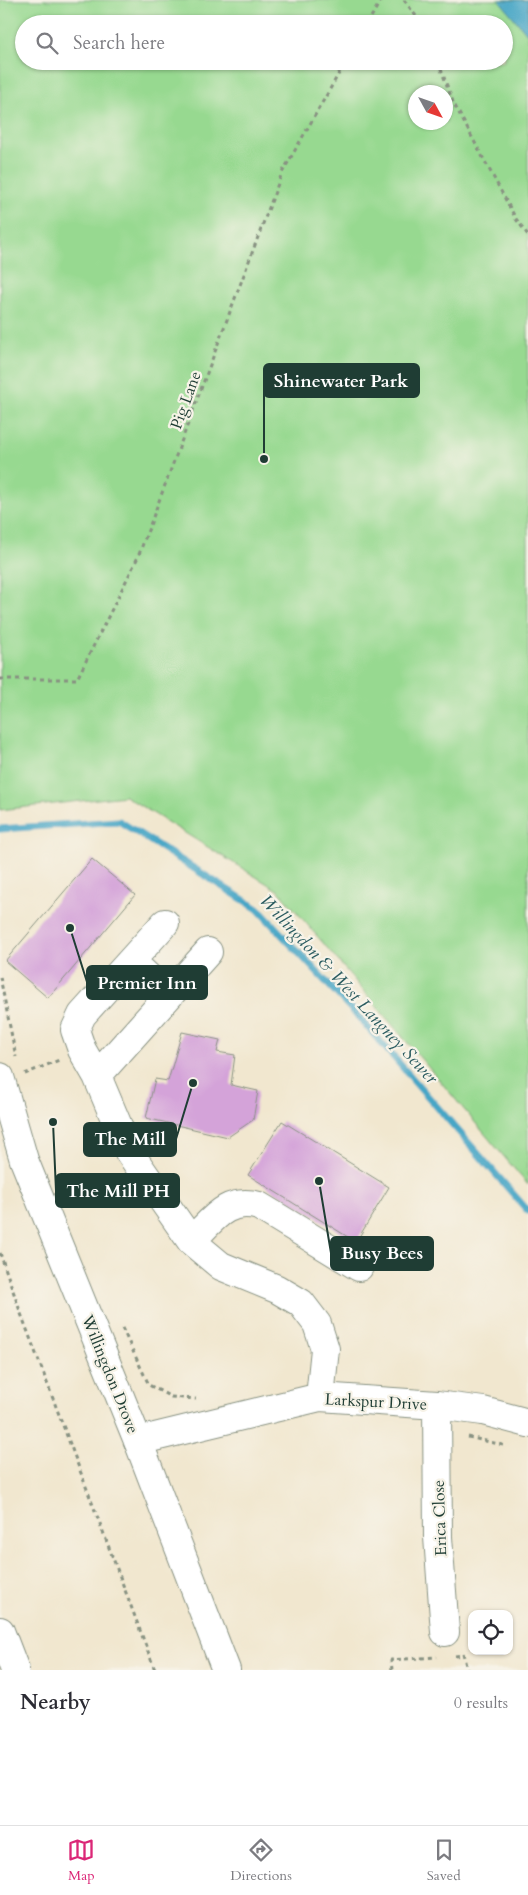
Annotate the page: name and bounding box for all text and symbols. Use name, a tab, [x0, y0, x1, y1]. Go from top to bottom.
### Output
search box	[15, 15, 513, 70]
icon: search	[33, 29, 61, 57]
text: Search here	[73, 30, 165, 56]
north arrow	[408, 85, 453, 130]
callout: Shinewater Park	[264, 364, 419, 397]
street label: Pig Lane	[165, 368, 207, 432]
text: Shinewater Park	[274, 369, 409, 394]
water label: Willingdon & West Langney Sewer	[254, 889, 444, 1090]
callout: Premier Inn	[87, 966, 207, 999]
text: Premier Inn	[97, 971, 197, 996]
callout: The Mill	[84, 1123, 176, 1156]
text: The Mill	[94, 1127, 166, 1152]
callout: The Mill PH	[56, 1174, 179, 1207]
text: The Mill PH	[66, 1179, 170, 1204]
callout: Busy Bees	[331, 1237, 433, 1270]
text: Busy Bees	[341, 1241, 423, 1266]
street label: Willingdon Drove	[76, 1311, 144, 1437]
street label: Larkspur Drive	[324, 1388, 428, 1416]
street label: Erica Close	[428, 1479, 452, 1556]
map controls	[468, 1610, 513, 1655]
button: locate	[468, 1610, 513, 1655]
text: Nearby	[20, 1688, 91, 1717]
text: 0 results	[454, 1692, 508, 1714]
tab: Map	[67, 1836, 95, 1885]
tab: Directions	[230, 1836, 292, 1885]
tab: Saved	[427, 1836, 461, 1885]

